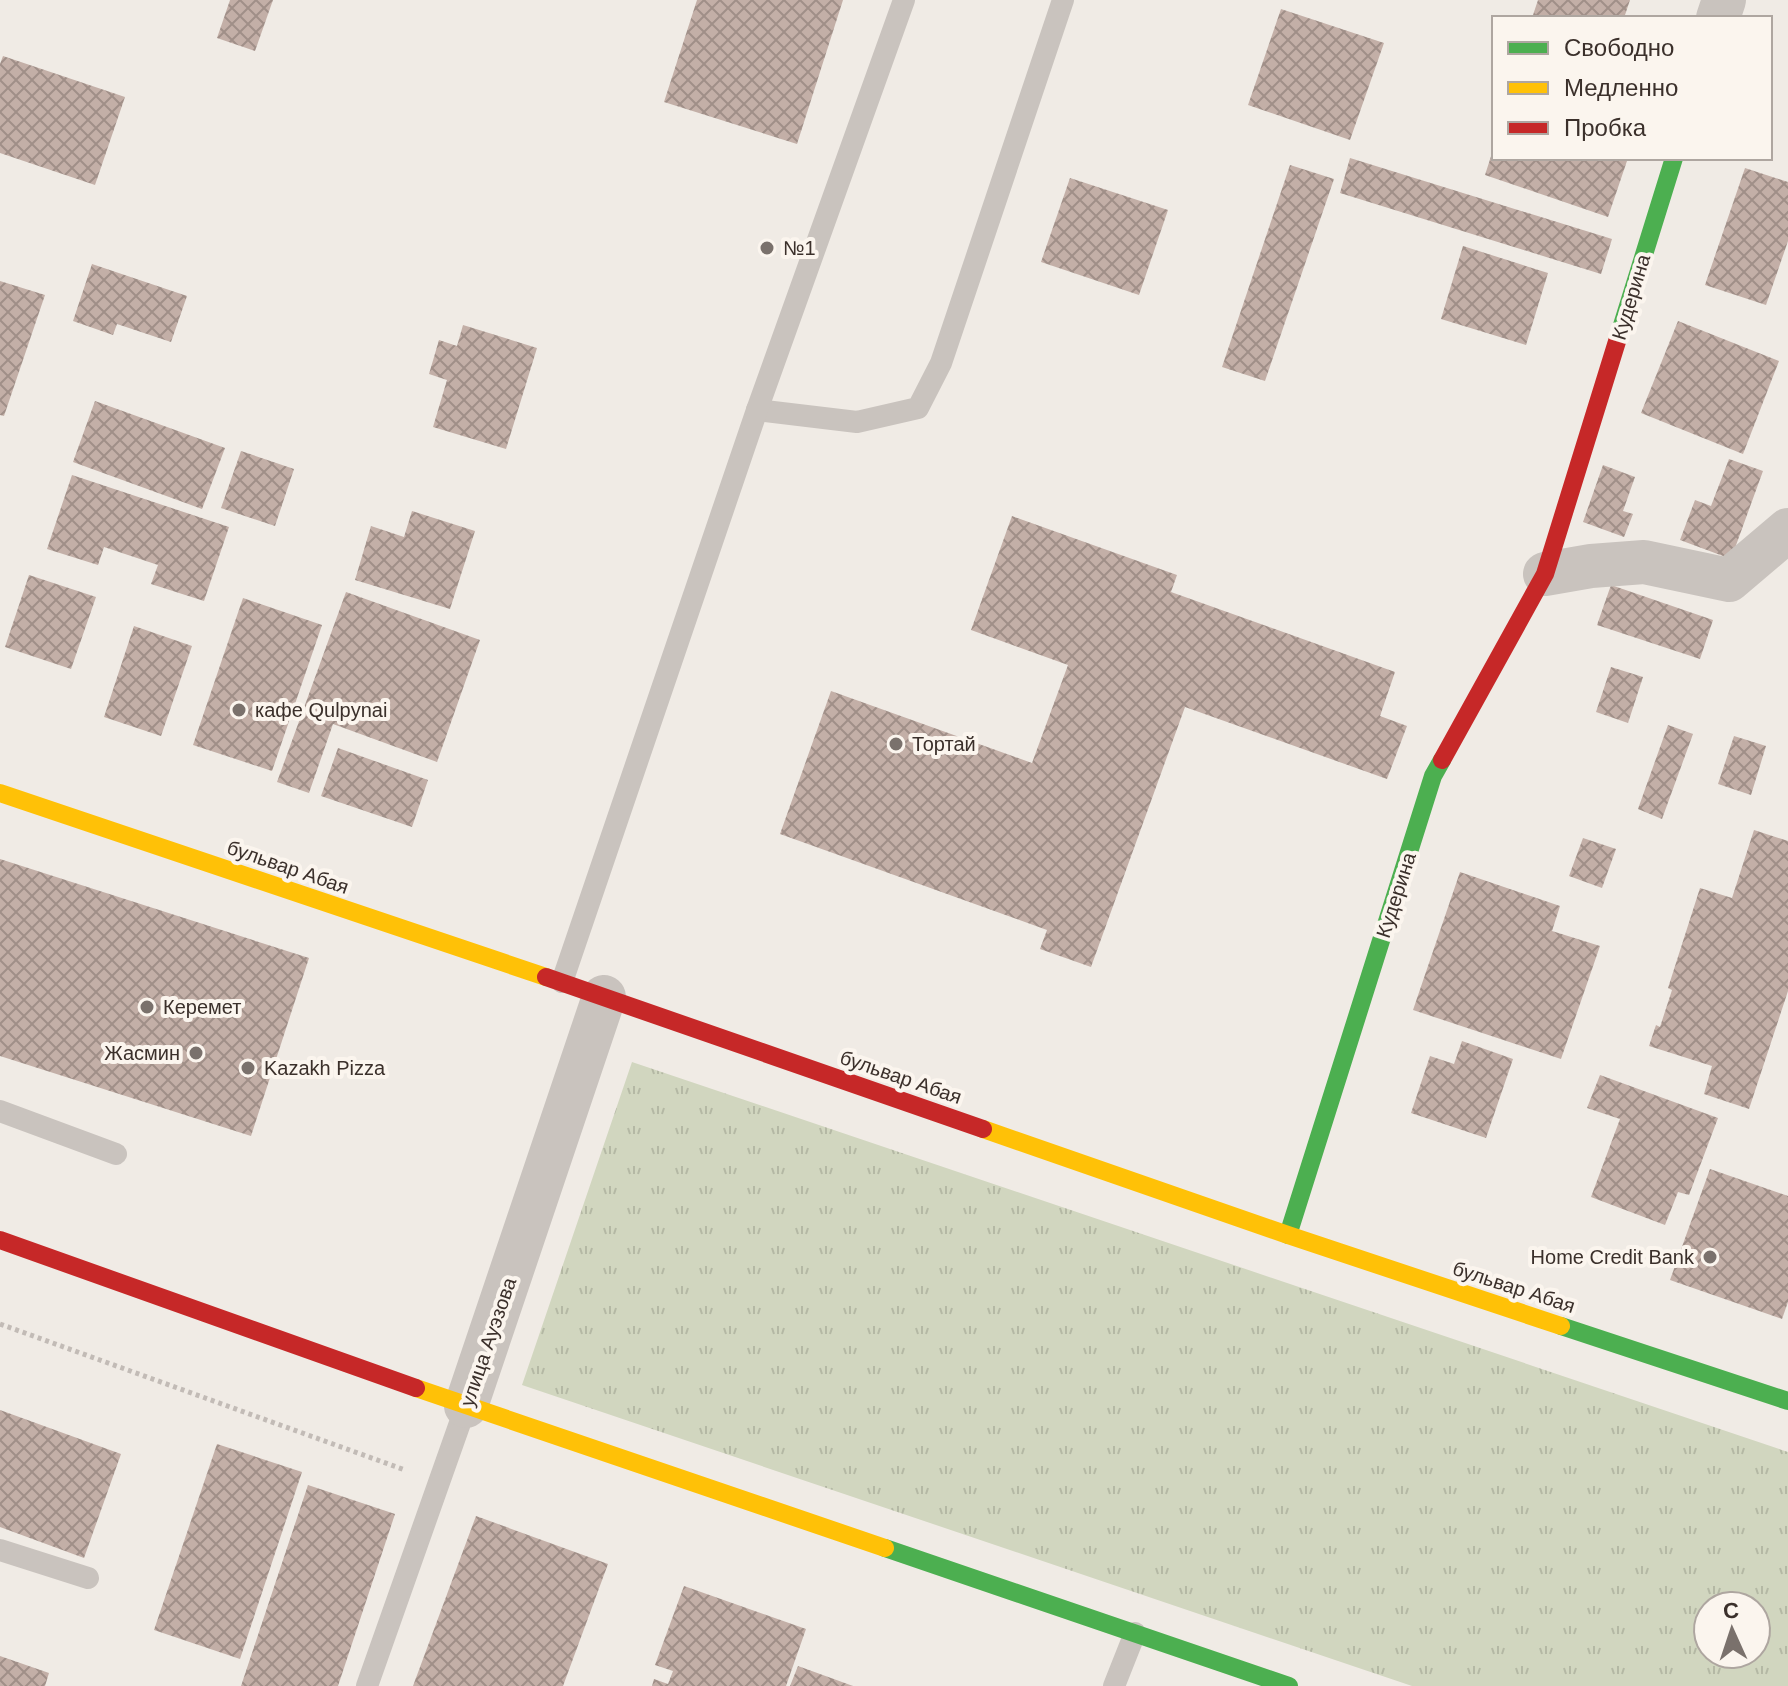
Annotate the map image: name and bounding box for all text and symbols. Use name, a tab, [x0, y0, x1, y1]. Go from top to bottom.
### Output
legend	[1492, 16, 1772, 160]
text: Свободно	[1564, 34, 1674, 61]
text: Медленно	[1564, 74, 1678, 101]
text: Пробка	[1564, 114, 1647, 141]
place label: №1	[783, 237, 816, 259]
marker: №1	[758, 239, 776, 257]
street label: Кудерина	[1608, 251, 1655, 342]
place label: кафе Qulpynai	[255, 699, 387, 721]
marker: кафе Qulpynai	[230, 701, 248, 719]
place label: Тортай	[912, 733, 976, 755]
marker: Тортай	[887, 735, 905, 753]
street label: бульвар Абая	[224, 836, 352, 898]
street label: Кудерина	[1372, 849, 1420, 940]
place label: Керемет	[163, 996, 241, 1018]
marker: Керемет	[138, 998, 156, 1016]
place label: Жасмин	[104, 1042, 180, 1064]
marker: Жасмин	[187, 1044, 205, 1062]
street label: бульвар Абая	[837, 1046, 965, 1108]
place label: Kazakh Pizza	[264, 1057, 386, 1079]
marker: Kazakh Pizza	[239, 1059, 257, 1077]
place label: Home Credit Bank	[1531, 1246, 1695, 1268]
marker: Home Credit Bank	[1701, 1248, 1719, 1266]
street label: бульвар Абая	[1450, 1257, 1578, 1317]
street label: улица Ауэзова	[456, 1274, 521, 1409]
north arrow	[1692, 1590, 1772, 1670]
text: С	[1722, 1598, 1740, 1623]

